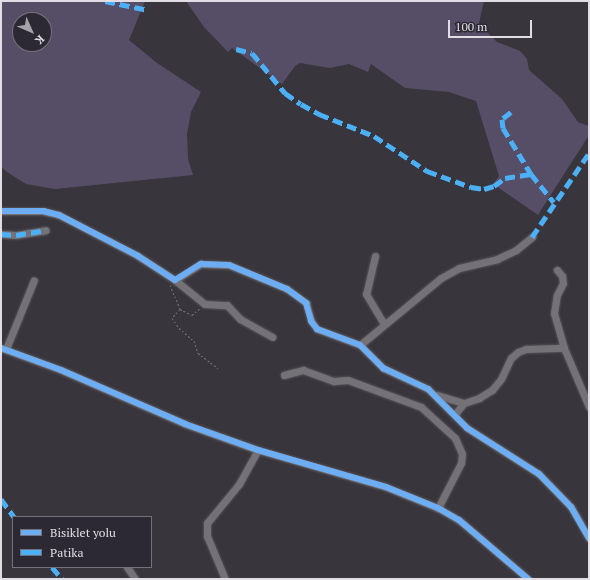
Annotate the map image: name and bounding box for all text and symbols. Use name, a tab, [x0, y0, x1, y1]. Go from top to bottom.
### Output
north arrow	[12, 12, 52, 52]
scale bar	[450, 12, 534, 38]
text: 100 m	[455, 19, 487, 34]
text: K	[32, 32, 47, 47]
legend	[12, 516, 152, 568]
text: Bisiklet yolu	[50, 525, 116, 540]
text: Patika	[50, 545, 84, 560]

